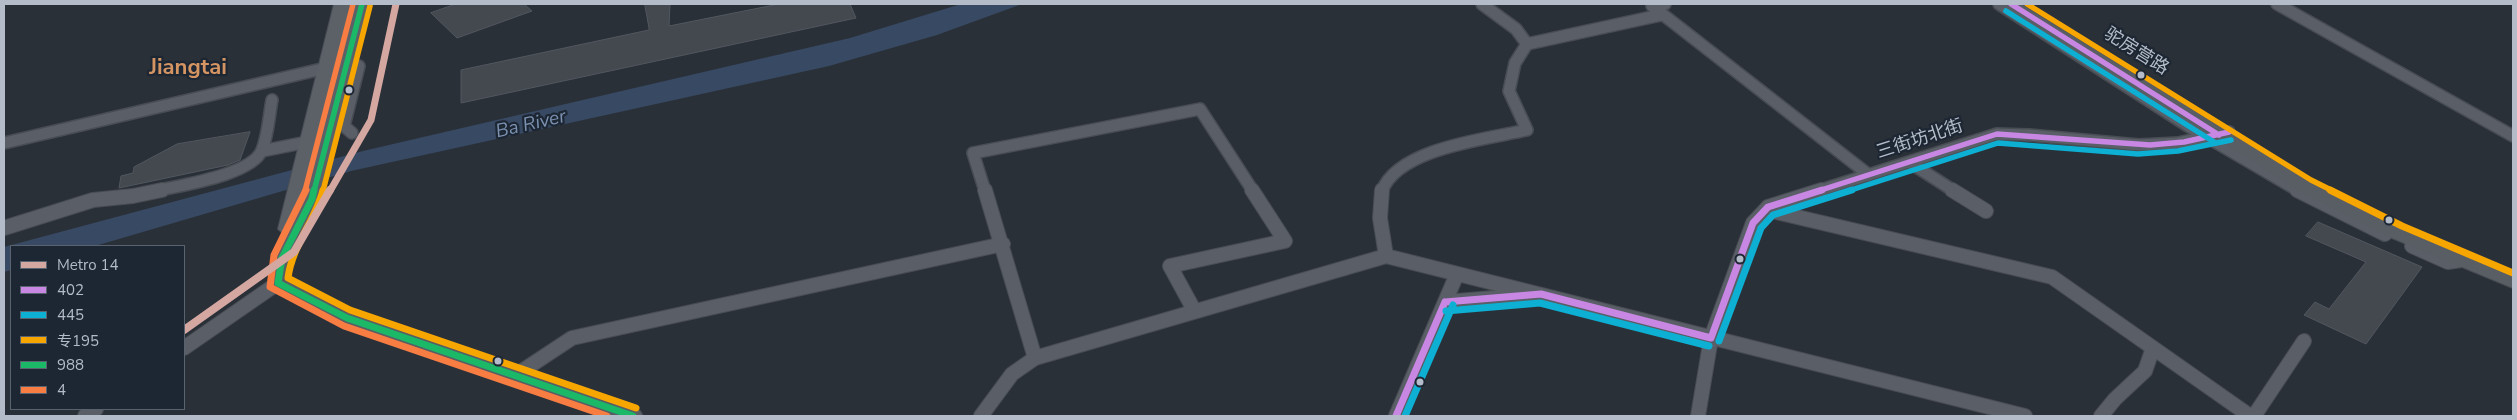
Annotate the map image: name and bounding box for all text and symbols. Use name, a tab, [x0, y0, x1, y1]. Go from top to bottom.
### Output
street label: 驼房营路	[2100, 24, 2172, 80]
district label: Jiangtai	[149, 56, 227, 82]
unlabelled marker	[2136, 70, 2146, 80]
unlabelled marker	[344, 85, 354, 95]
water label: Ba River	[494, 106, 568, 144]
street label: 三街坊北街	[1874, 116, 1966, 164]
unlabelled marker	[2384, 215, 2394, 225]
legend	[10, 245, 185, 410]
unlabelled marker	[1735, 254, 1745, 264]
text: Metro 14	[57, 255, 119, 275]
text: 402	[57, 280, 84, 300]
text: 445	[57, 305, 84, 325]
text: 专195	[57, 331, 99, 351]
text: 988	[57, 355, 84, 375]
unlabelled marker	[493, 356, 503, 366]
unlabelled marker	[1415, 377, 1425, 387]
text: 4	[57, 380, 66, 400]

